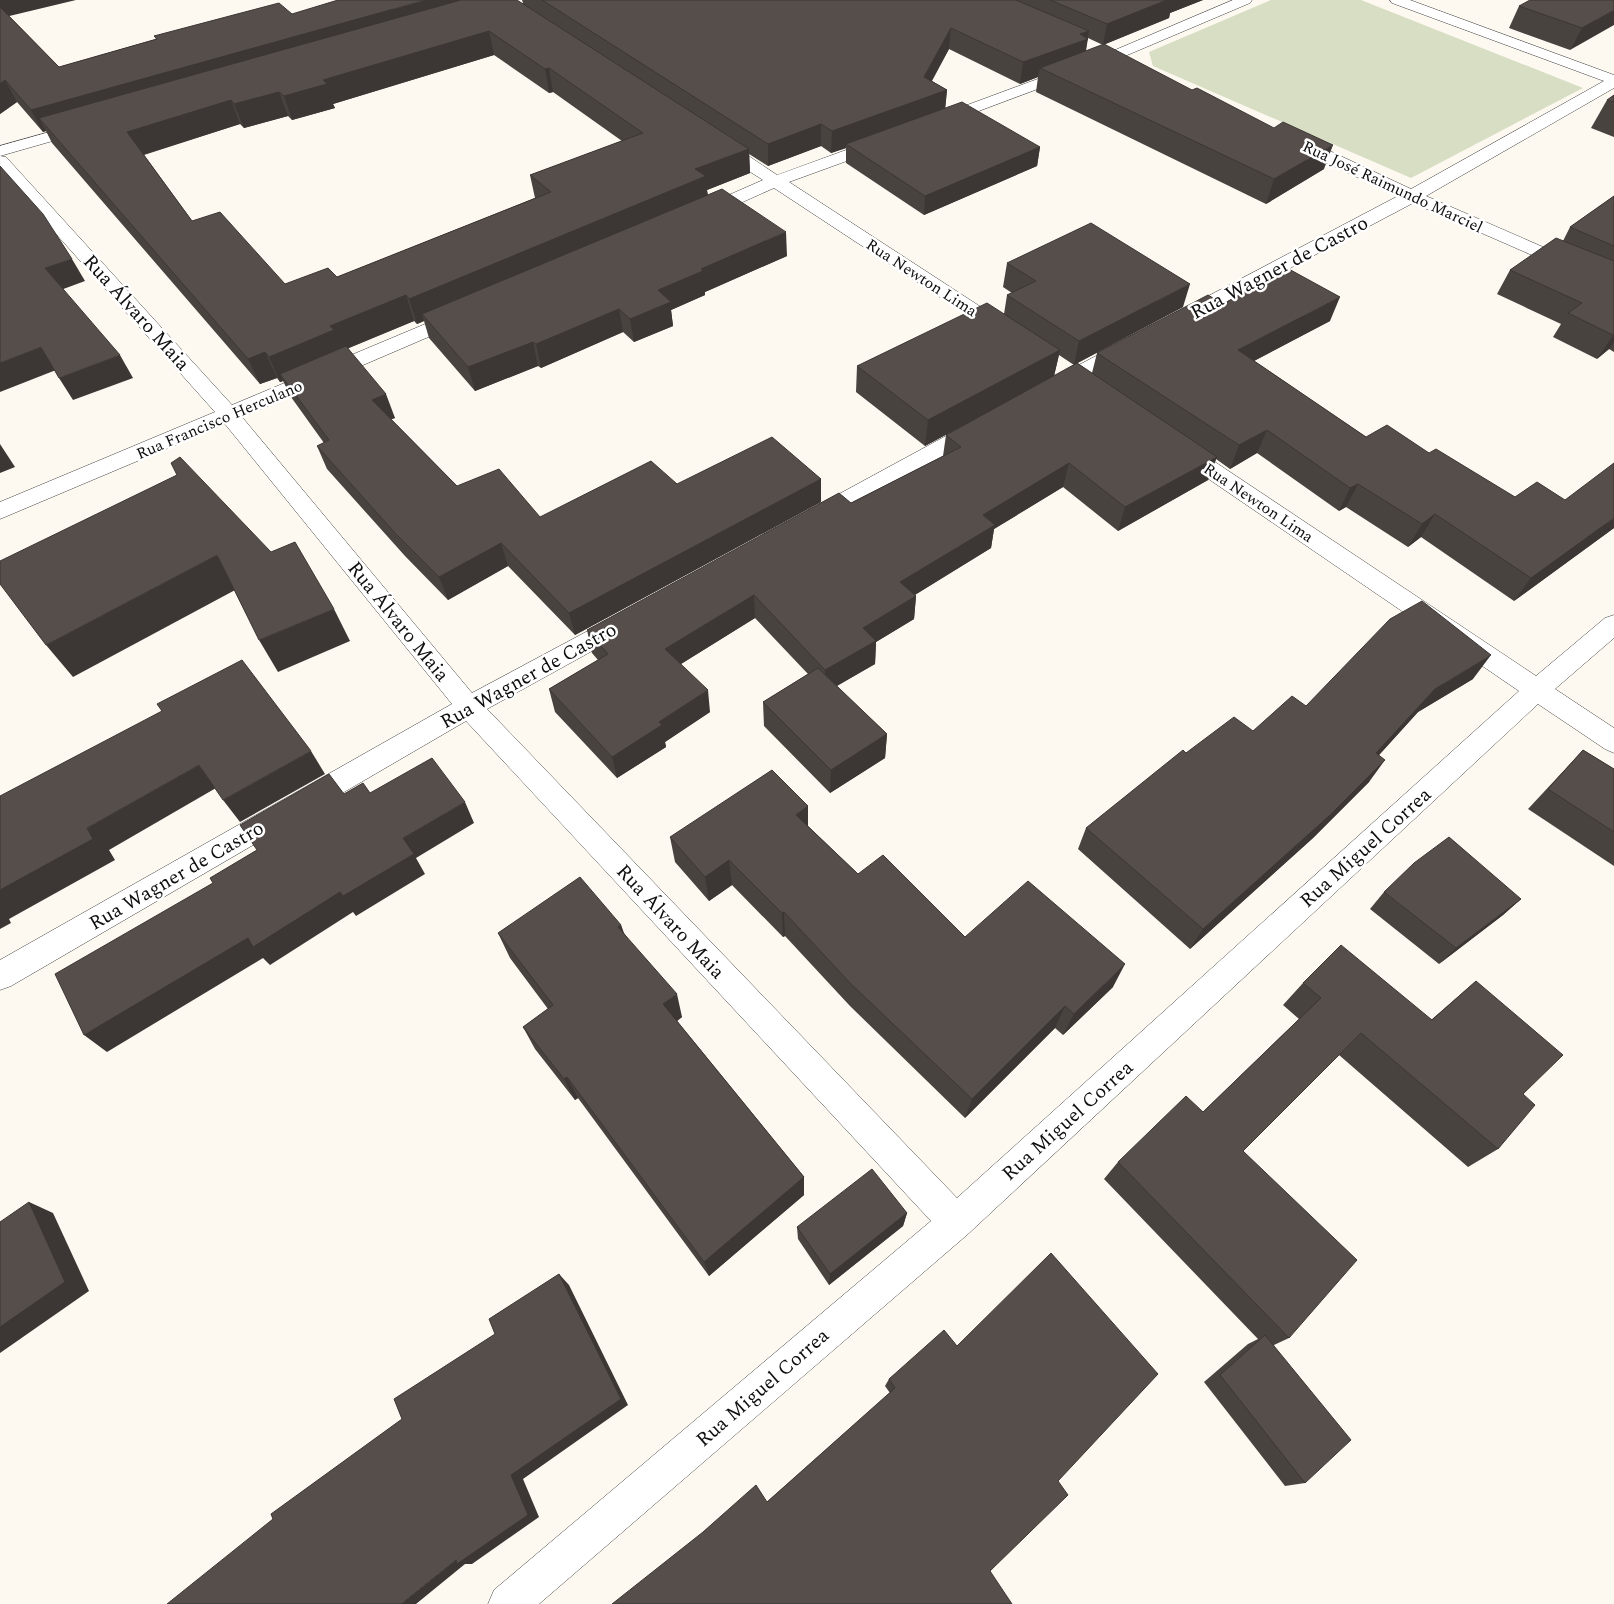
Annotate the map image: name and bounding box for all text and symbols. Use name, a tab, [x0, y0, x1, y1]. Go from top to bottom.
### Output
street label: Rua José Raimundo Marciel	[1298, 135, 1487, 239]
street label: Rua Wagner de Castro	[1185, 208, 1374, 328]
street label: Rua Newton Lima	[861, 233, 982, 323]
street label: Rua Álvaro Maia	[76, 248, 197, 378]
street label: Rua Francisco Herculano	[133, 374, 306, 466]
street label: Rua Newton Lima	[1199, 457, 1318, 549]
street label: Rua Álvaro Maia	[340, 555, 457, 689]
street label: Rua Wagner de Castro	[435, 615, 622, 737]
street label: Rua Miguel Correa	[1293, 780, 1438, 915]
street label: Rua Wagner de Castro	[83, 813, 270, 938]
street label: Rua Álvaro Maia	[609, 857, 732, 986]
street label: Rua Miguel Correa	[995, 1053, 1140, 1188]
street label: Rua Miguel Correa	[689, 1321, 836, 1454]

